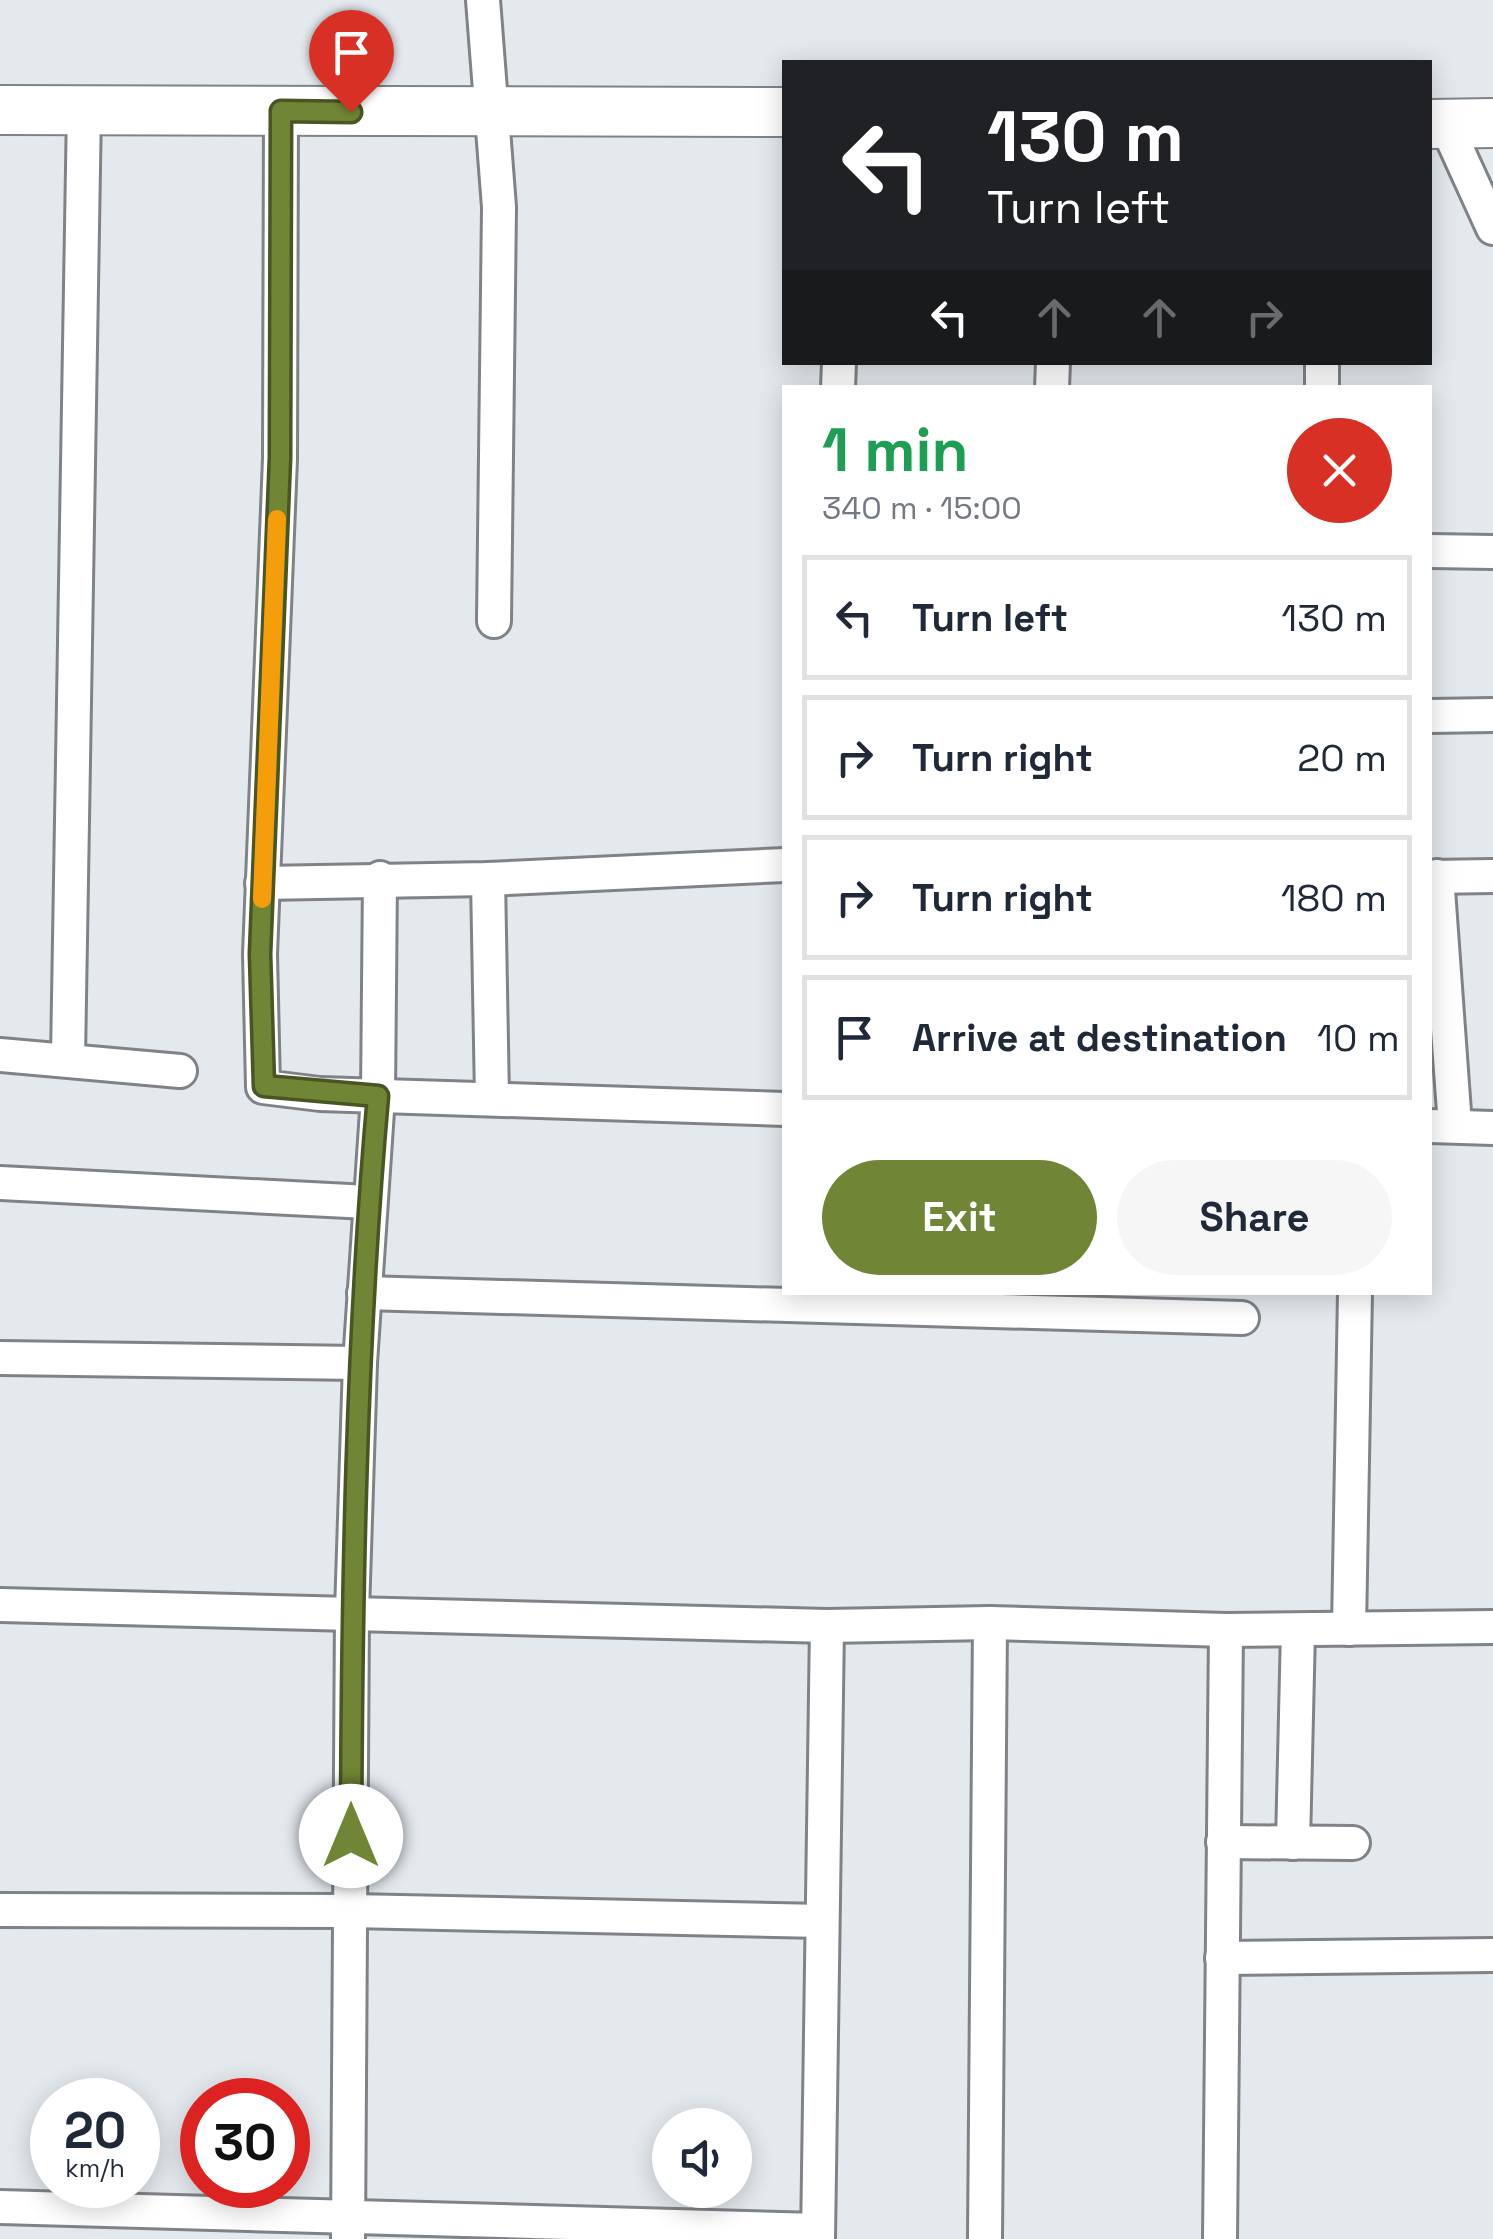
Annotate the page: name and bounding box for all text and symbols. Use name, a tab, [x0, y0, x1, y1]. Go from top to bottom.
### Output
pin	[309, 10, 394, 113]
icon: arrive	[324, 25, 379, 80]
text: 130 m	[987, 92, 1184, 181]
icon: left	[822, 100, 952, 230]
text: Turn left	[987, 179, 1170, 236]
icon: left	[922, 290, 977, 345]
icon: ahead	[1027, 290, 1082, 345]
icon: ahead	[1132, 290, 1187, 345]
icon: right	[1237, 290, 1292, 345]
text: 1 min	[822, 412, 969, 489]
button: close	[1287, 418, 1392, 523]
text: 340 m · 15:00	[822, 488, 1022, 528]
icon: left	[827, 590, 882, 645]
text: Turn left	[912, 594, 1068, 642]
text: 130 m	[1281, 594, 1387, 642]
icon: right	[827, 730, 882, 785]
text: Turn right	[912, 734, 1093, 782]
text: 20 m	[1297, 734, 1387, 782]
icon: right	[827, 870, 882, 925]
text: Turn right	[912, 874, 1093, 922]
text: 180 m	[1281, 874, 1387, 922]
icon: arrive	[827, 1010, 882, 1065]
text: Arrive at destination	[912, 1014, 1287, 1062]
text: 10 m	[1317, 1014, 1400, 1062]
button: Exit	[822, 1160, 1097, 1275]
button: Share	[1117, 1160, 1392, 1275]
position arrow	[299, 1784, 403, 1888]
speed limit sign: 30	[180, 2078, 310, 2208]
text: 20	[64, 2099, 126, 2163]
map controls	[652, 2108, 752, 2208]
button: sound	[652, 2108, 752, 2208]
text: km/h	[65, 2152, 125, 2184]

